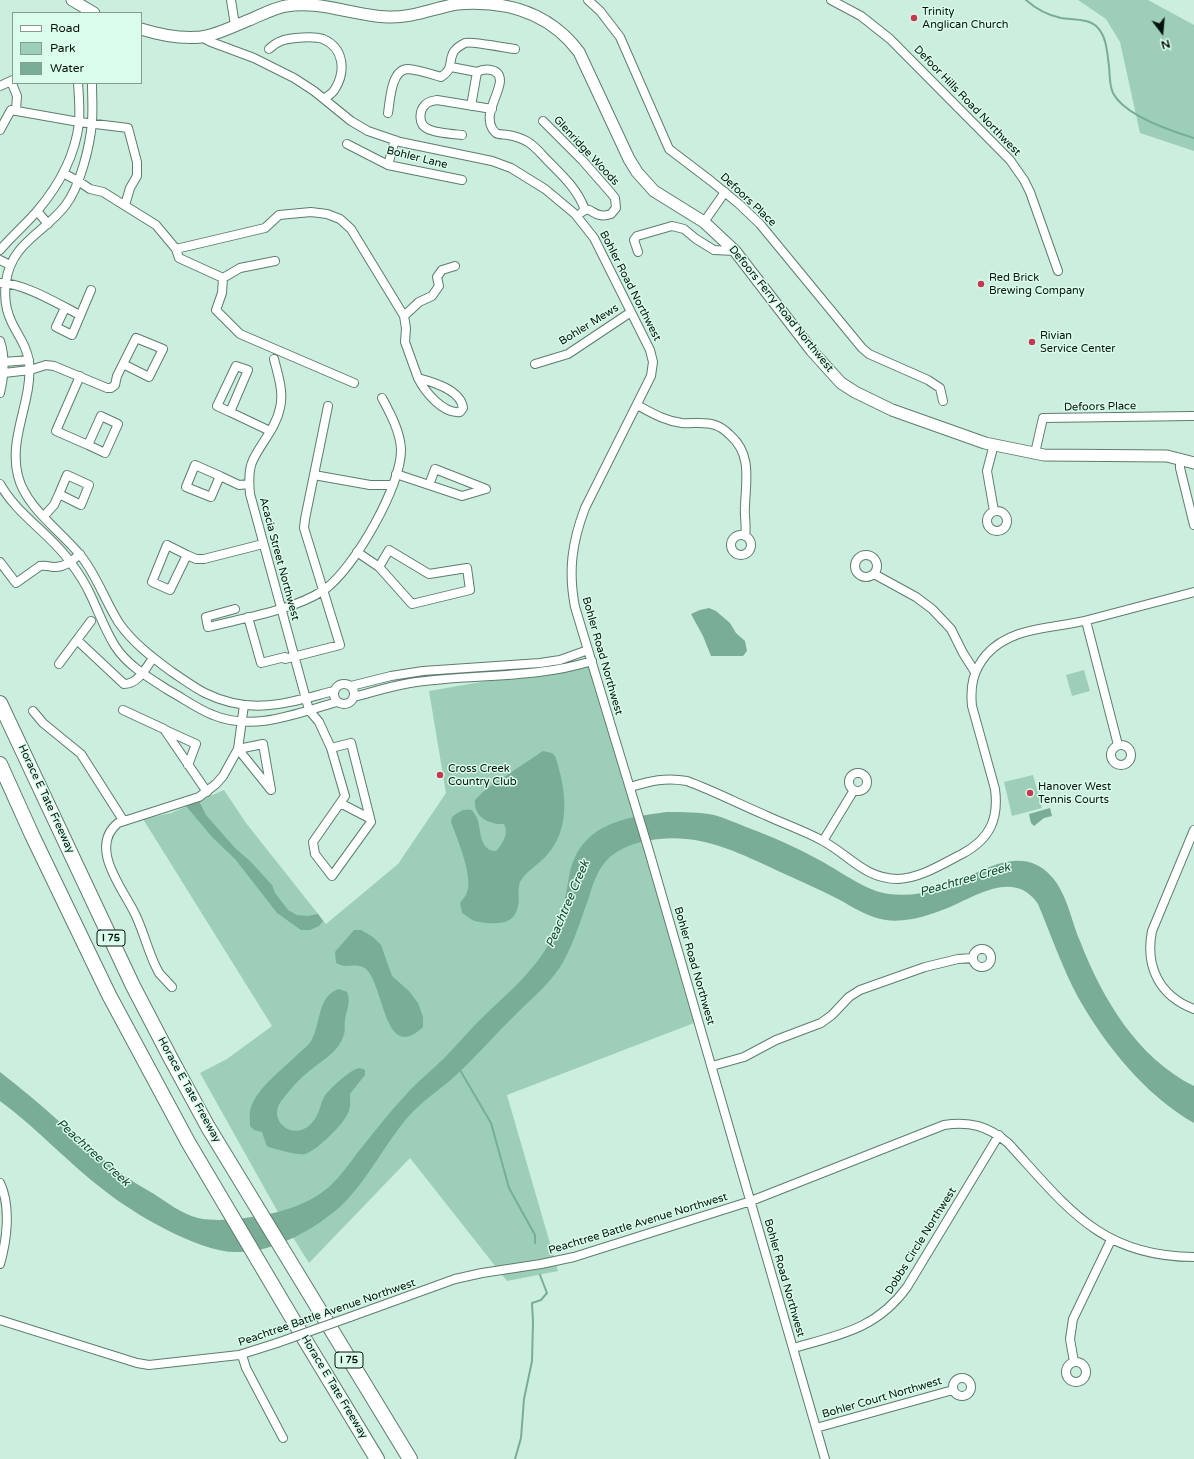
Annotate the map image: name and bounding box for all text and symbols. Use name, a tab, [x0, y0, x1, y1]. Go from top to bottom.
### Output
place label: Trinity Anglican Church	[922, 5, 1008, 31]
legend	[12, 12, 142, 84]
north arrow	[1142, 12, 1182, 52]
marker: Trinity Anglican Church	[909, 13, 919, 23]
text: Road	[50, 21, 80, 35]
text: N	[1159, 37, 1171, 51]
text: Park	[50, 41, 76, 55]
street label: Defoor Hills Road Northwest	[911, 43, 1023, 159]
text: Water	[50, 61, 84, 75]
street label: Glenridge Woods	[550, 114, 622, 188]
street label: Bohler Lane	[385, 144, 449, 172]
street label: Defoors Place	[717, 171, 779, 229]
street label: Bohler Road Northwest	[596, 229, 664, 343]
street label: Defoors Ferry Road Northwest	[726, 243, 836, 375]
place label: Red Brick Brewing Company	[989, 271, 1085, 297]
marker: Red Brick Brewing Company	[976, 279, 986, 289]
street label: Bohler Mews	[557, 301, 621, 349]
place label: Rivian Service Center	[1040, 329, 1116, 355]
marker: Rivian Service Center	[1027, 337, 1037, 347]
street label: Defoors Place	[1064, 400, 1136, 414]
street label: Acacia Street Northwest	[256, 496, 302, 622]
street label: Bohler Road Northwest	[579, 595, 625, 717]
street label: Horace E Tate Freeway	[15, 742, 77, 856]
place label: Cross Creek Country Club	[448, 762, 517, 788]
marker: Cross Creek Country Club	[435, 770, 445, 780]
place label: Hanover West Tennis Courts	[1038, 780, 1111, 806]
marker: Hanover West Tennis Courts	[1025, 788, 1035, 798]
water label: Peachtree Creek	[543, 858, 593, 950]
water label: Peachtree Creek	[918, 860, 1012, 900]
street label: Bohler Road Northwest	[671, 905, 717, 1027]
road number: I 75	[97, 930, 125, 946]
street label: Horace E Tate Freeway	[154, 1035, 224, 1145]
water label: Peachtree Creek	[53, 1116, 133, 1190]
street label: Dobbs Circle Northwest	[883, 1185, 959, 1297]
street label: Peachtree Battle Avenue Northwest	[547, 1190, 729, 1258]
street label: Bohler Road Northwest	[761, 1217, 807, 1339]
street label: Peachtree Battle Avenue Northwest	[237, 1276, 417, 1350]
street label: Horace E Tate Freeway	[298, 1333, 370, 1441]
road number: I 75	[335, 1352, 363, 1368]
street label: Bohler Court Northwest	[821, 1375, 943, 1421]

